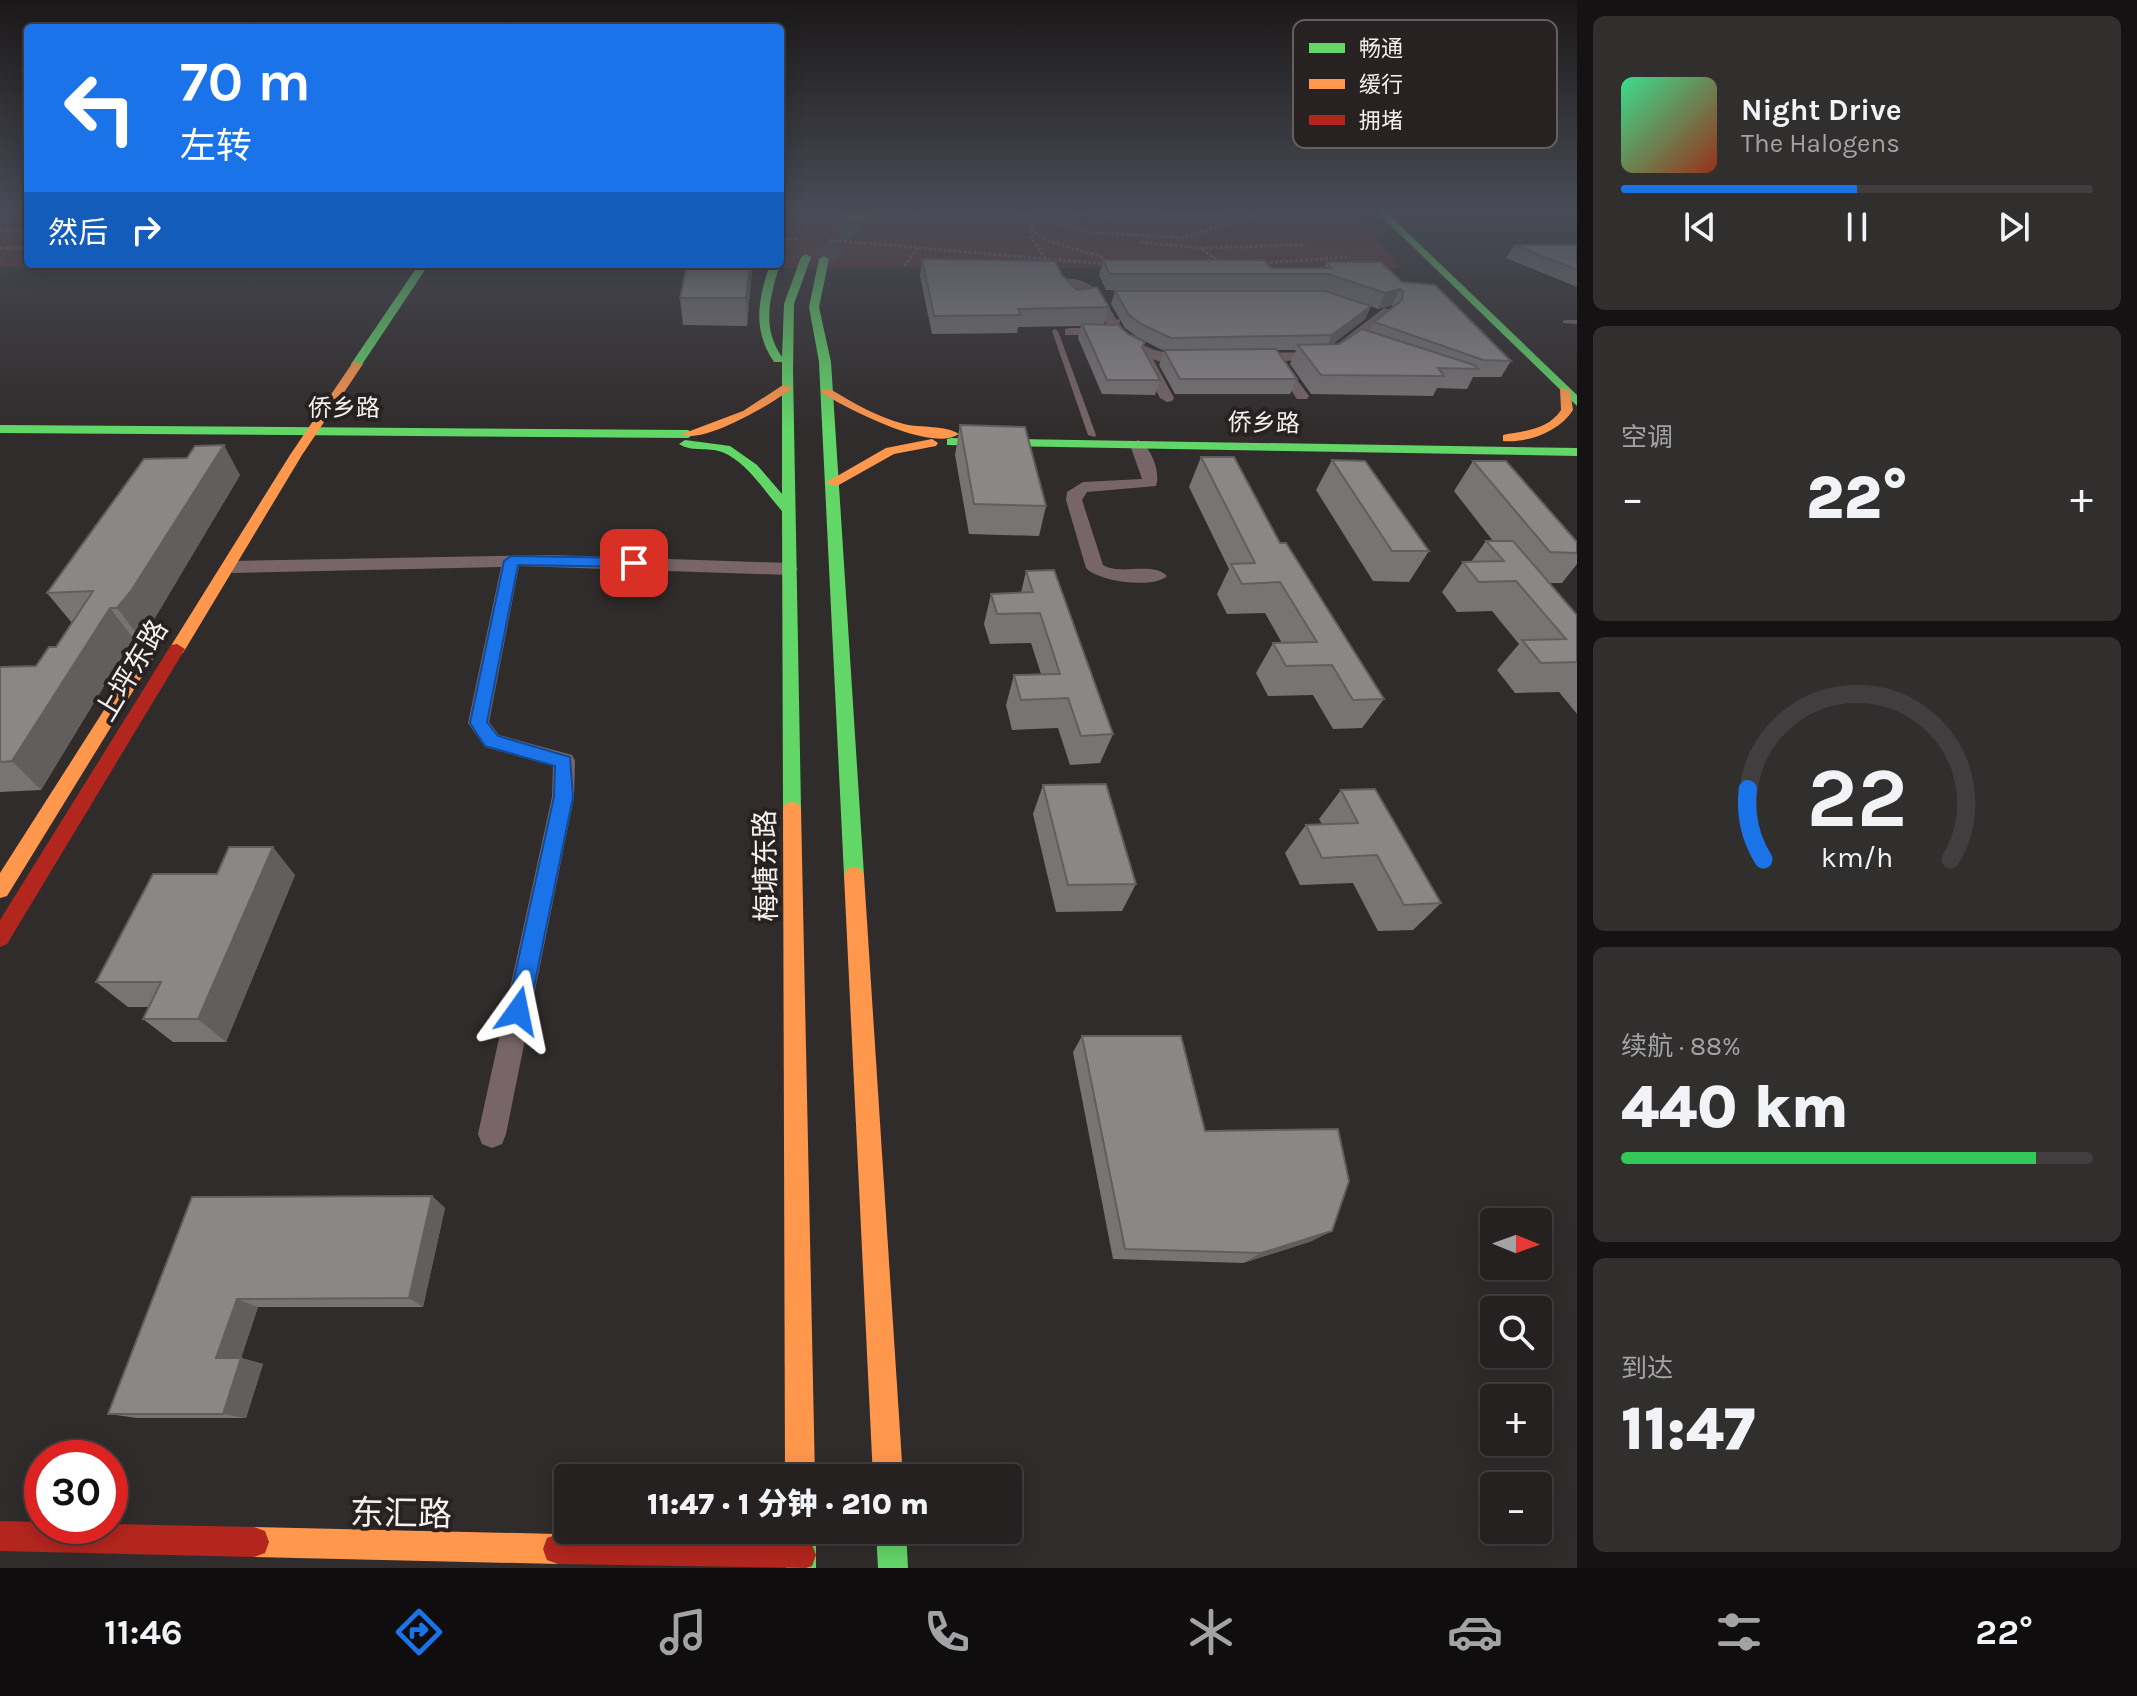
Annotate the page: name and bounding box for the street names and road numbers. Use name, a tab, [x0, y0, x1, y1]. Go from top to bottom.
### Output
street label: 侨乡路	[308, 394, 380, 422]
street label: 侨乡路	[1228, 408, 1300, 438]
street label: 上坪东路	[88, 614, 174, 727]
street label: 梅塘东路	[748, 810, 783, 922]
street label: 东汇路	[350, 1493, 452, 1535]

